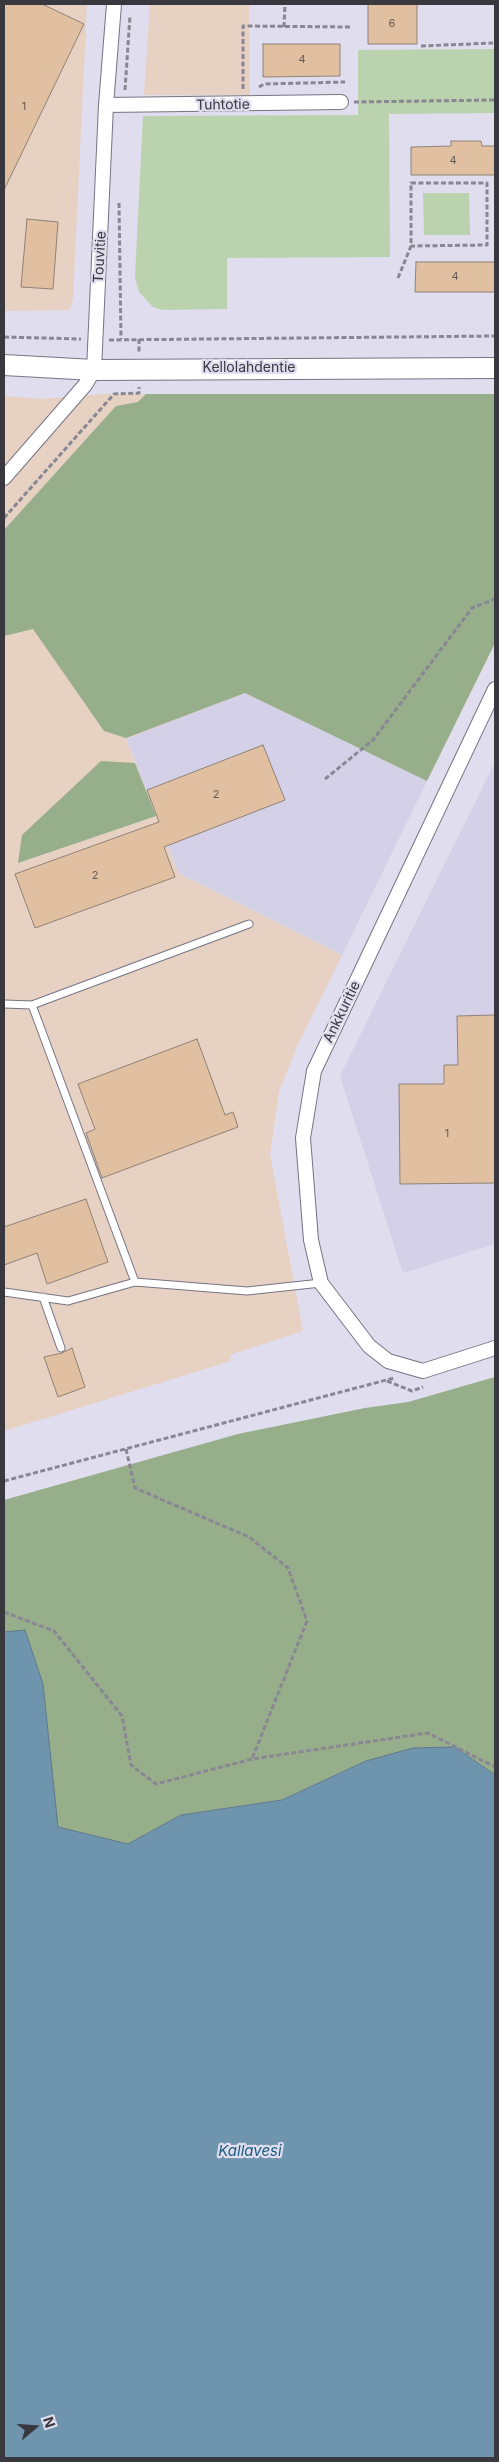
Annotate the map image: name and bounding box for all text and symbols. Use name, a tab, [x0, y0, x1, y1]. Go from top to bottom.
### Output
house number: 6	[389, 17, 395, 31]
house number: 4	[298, 53, 306, 67]
street label: Tuhtotie	[196, 96, 250, 114]
house number: 1	[22, 100, 26, 114]
house number: 4	[449, 154, 457, 168]
street label: Touvitie	[90, 231, 110, 283]
house number: 4	[451, 270, 459, 284]
street label: Kellolahdentie	[203, 360, 295, 376]
house number: 2	[213, 788, 219, 802]
house number: 2	[92, 869, 98, 883]
street label: Ankkuritie	[320, 978, 364, 1046]
house number: 1	[445, 1127, 449, 1141]
water label: Kallavesi	[218, 2142, 282, 2160]
north arrow	[10, 2402, 60, 2452]
text: N	[40, 2415, 59, 2430]

